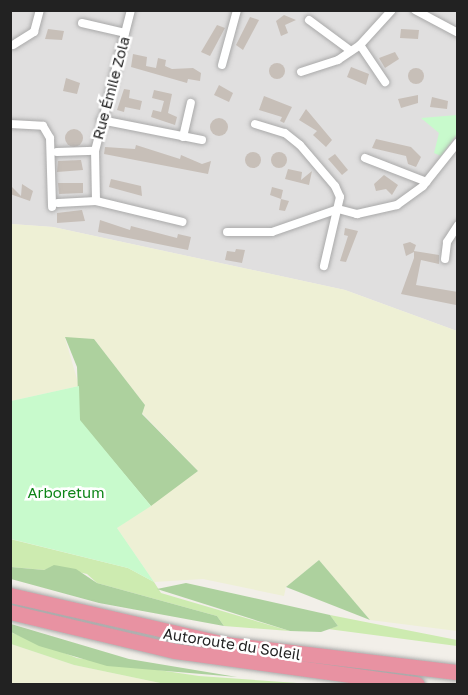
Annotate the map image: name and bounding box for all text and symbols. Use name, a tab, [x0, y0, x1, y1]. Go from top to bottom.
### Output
street label: Rue Émile Zola	[89, 35, 133, 141]
park label: Arboretum	[28, 484, 104, 502]
street label: Autoroute du Soleil	[162, 624, 302, 664]

